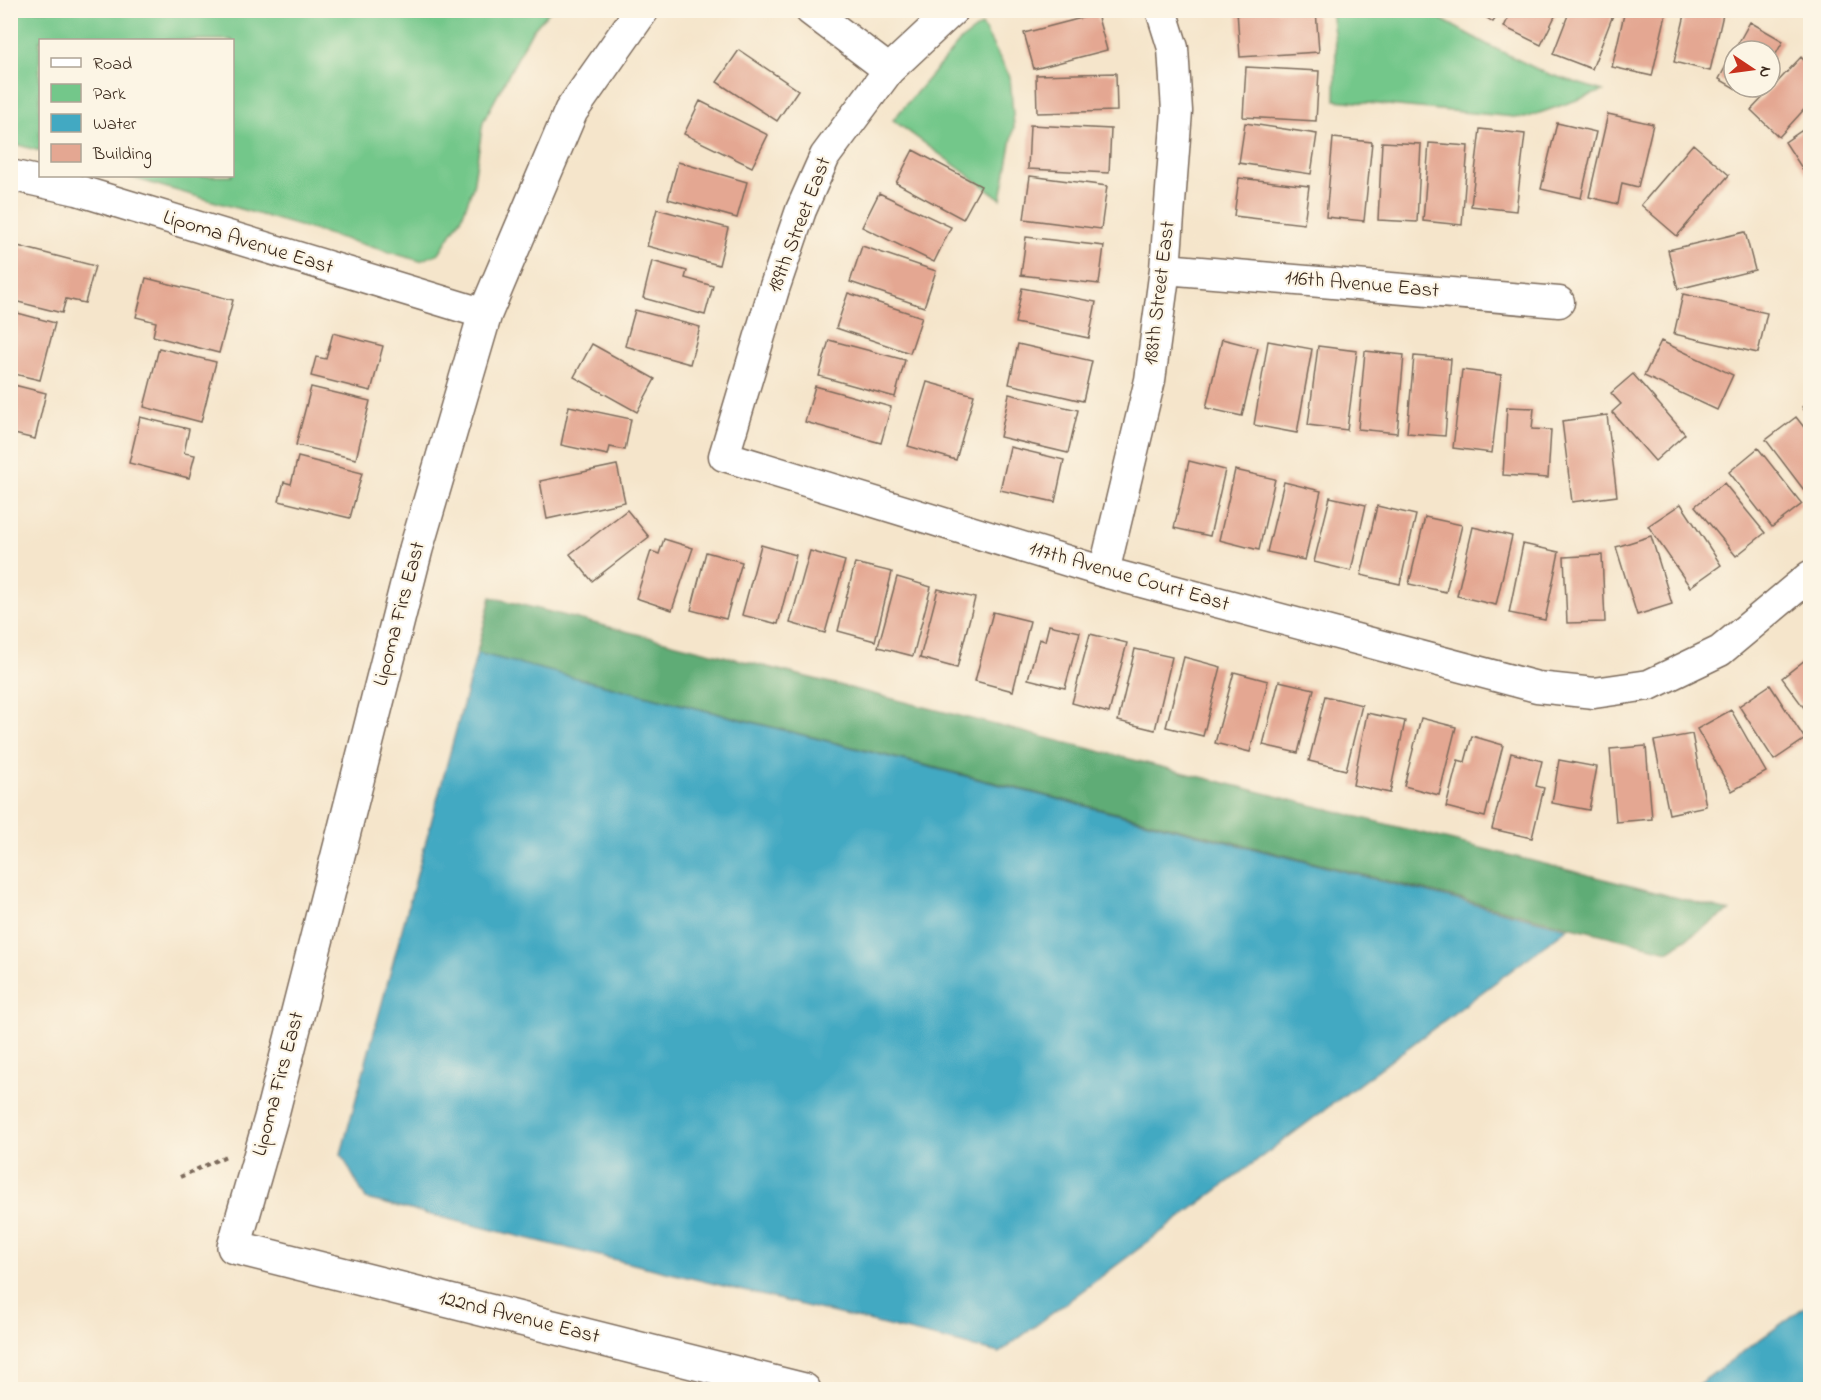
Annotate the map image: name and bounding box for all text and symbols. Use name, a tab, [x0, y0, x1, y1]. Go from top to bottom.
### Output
legend	[39, 39, 234, 177]
north arrow	[1722, 39, 1782, 99]
text: Road	[93, 52, 132, 78]
text: N	[1752, 64, 1778, 80]
text: Park	[93, 82, 126, 108]
text: Water	[93, 112, 137, 138]
text: Building	[92, 142, 152, 169]
street label: 189th Street East	[760, 153, 840, 297]
street label: Lipoma Avenue East	[159, 203, 337, 283]
street label: 188th Street East	[1136, 219, 1184, 367]
street label: 116th Avenue East	[1284, 263, 1440, 307]
street label: 117th Avenue Court East	[1025, 534, 1233, 620]
street label: Lipoma Firs East	[366, 538, 434, 690]
street label: Lipoma Firs East	[245, 1008, 313, 1160]
street label: 122nd Avenue East	[435, 1284, 603, 1352]

